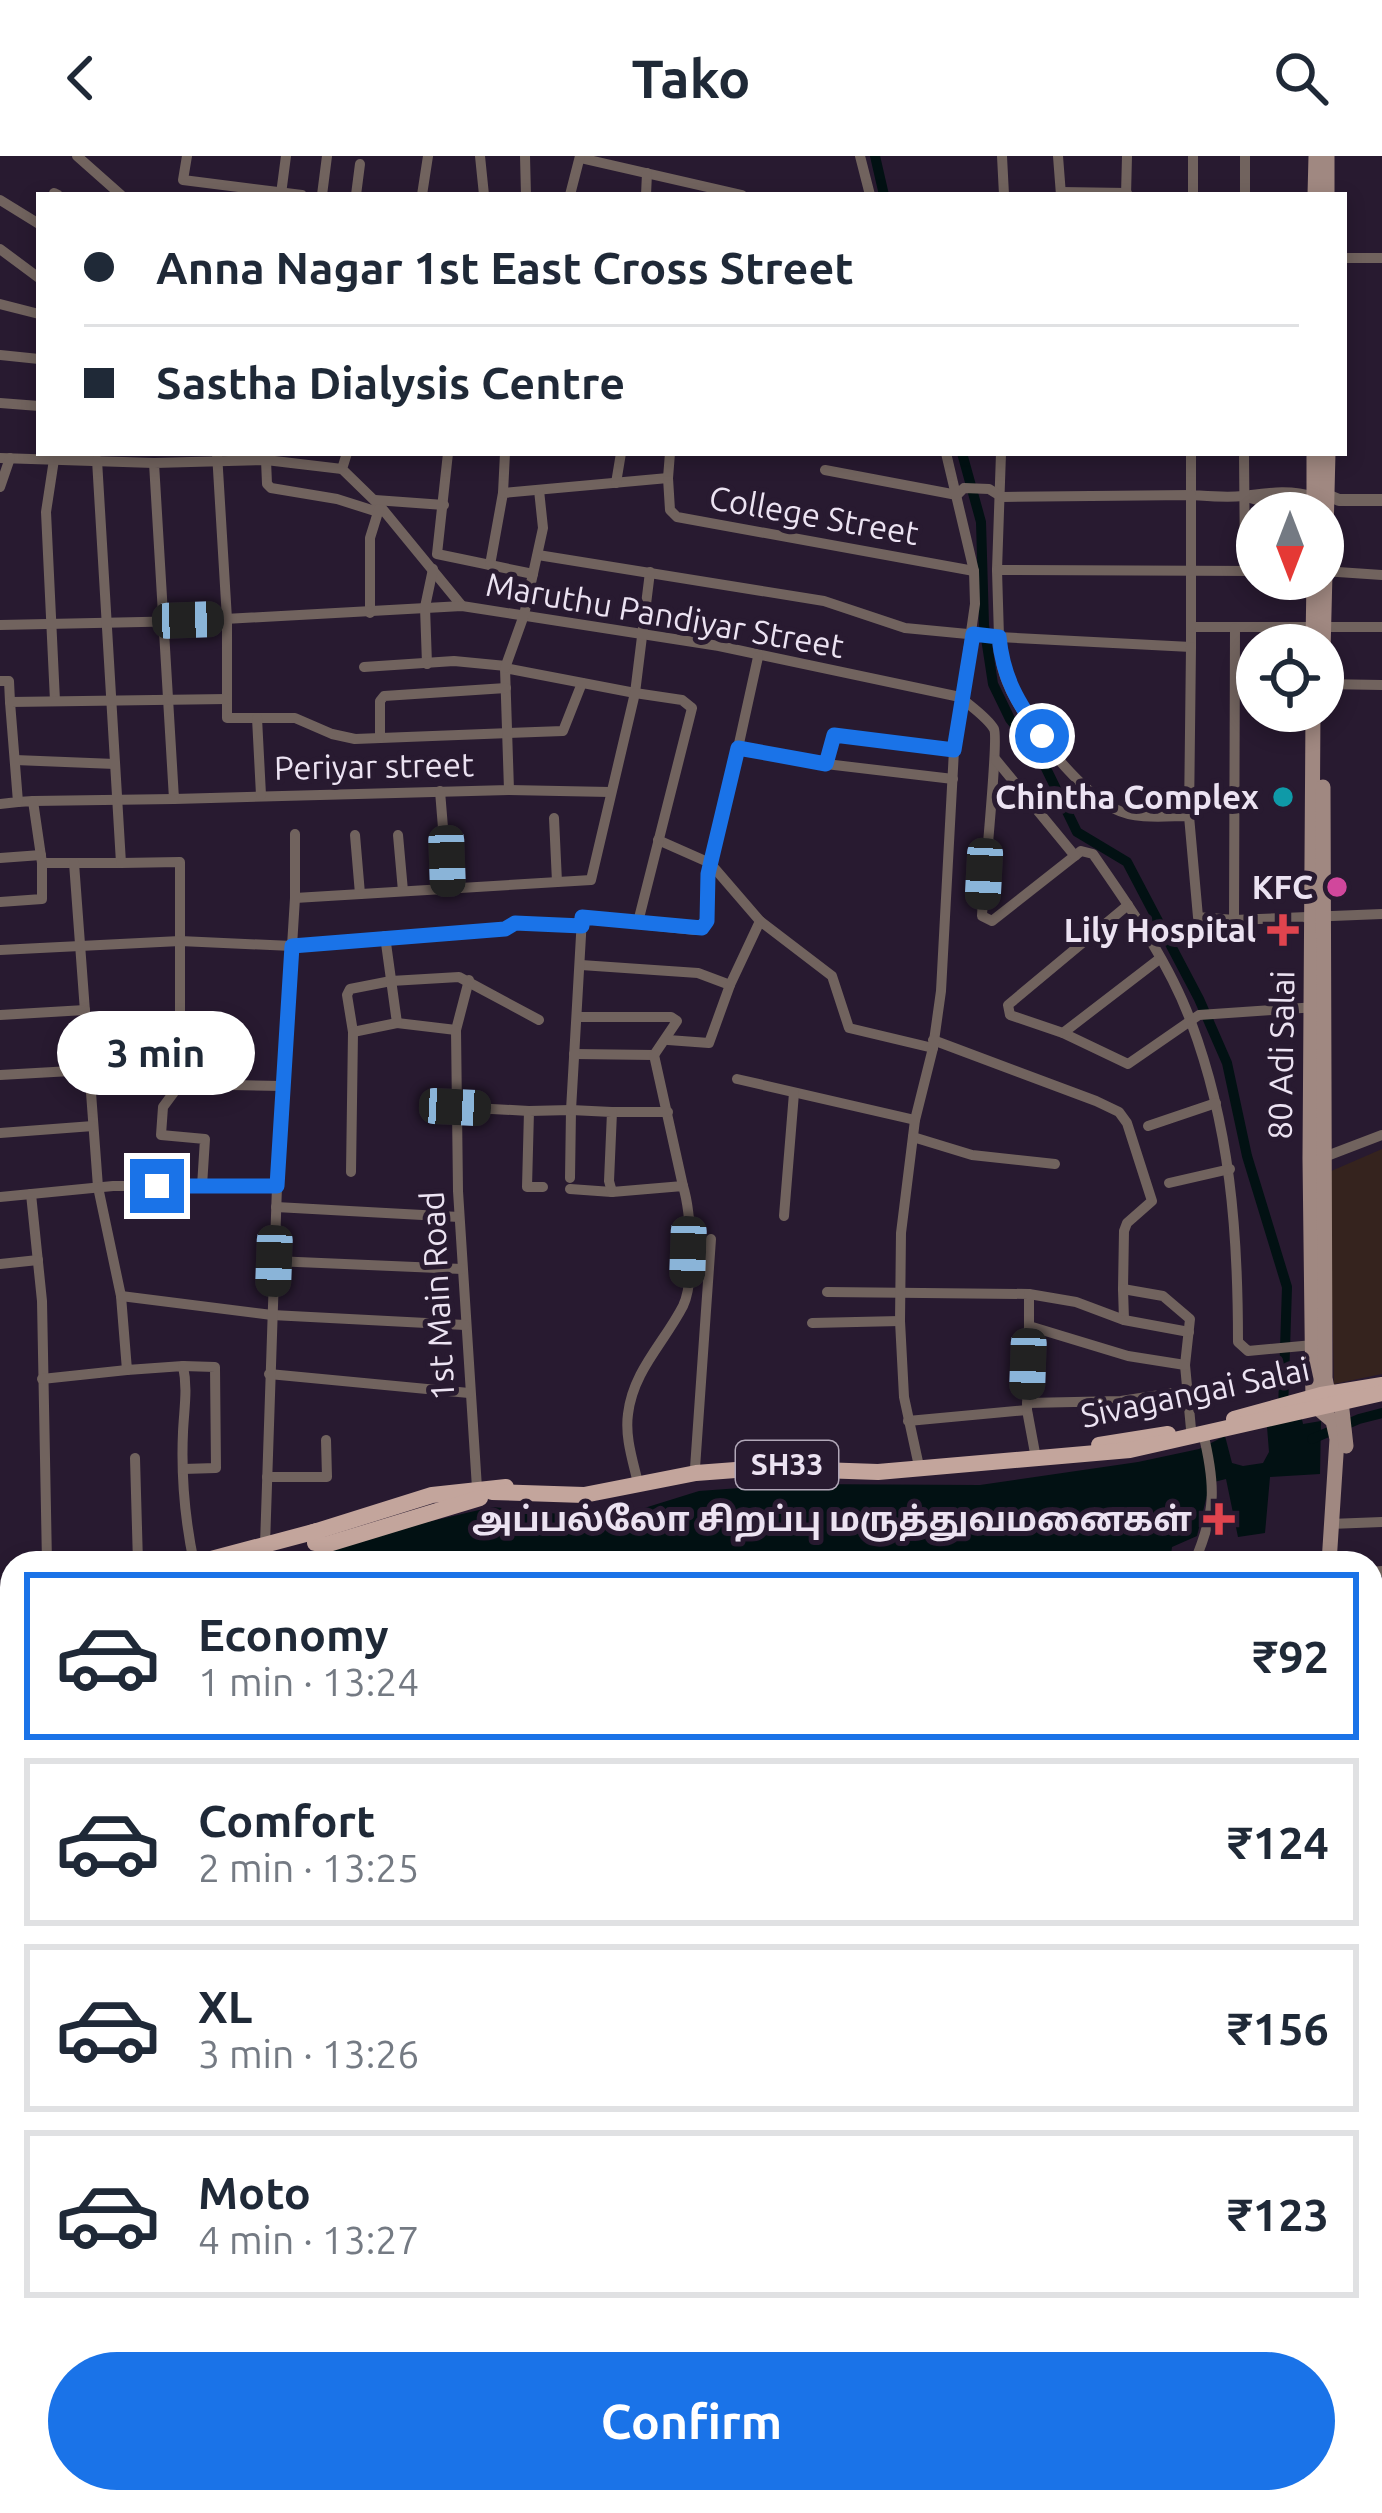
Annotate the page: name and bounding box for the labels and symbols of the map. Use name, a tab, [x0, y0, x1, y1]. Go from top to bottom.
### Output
street label: College Street	[707, 478, 922, 551]
north arrow	[1236, 492, 1344, 600]
street label: Maruthu Pandiyar Street	[483, 565, 847, 664]
car	[151, 601, 225, 639]
route start	[1015, 709, 1069, 763]
street label: Periyar street	[274, 745, 474, 786]
place label: Chintha Complex	[995, 778, 1259, 815]
marker: Chintha Complex	[1270, 784, 1296, 810]
car	[428, 824, 466, 898]
car	[964, 837, 1004, 911]
place label: KFC	[1252, 868, 1313, 905]
marker: KFC	[1324, 874, 1350, 900]
place label: Lily Hospital	[1064, 911, 1256, 948]
marker: Lily Hospital	[1267, 914, 1299, 946]
street label: 80 Adi Salai	[1261, 970, 1300, 1140]
callout: 3 min	[58, 1012, 256, 1096]
car	[418, 1087, 492, 1127]
route end	[130, 1159, 184, 1213]
street label: 1st Main Road	[413, 1190, 460, 1402]
car	[669, 1215, 707, 1289]
car	[255, 1224, 293, 1298]
car	[1009, 1327, 1047, 1401]
street label: Sivagangai Salai	[1077, 1349, 1312, 1434]
road number: SH33	[736, 1441, 838, 1489]
place label: அப்பல்லோ சிறப்பு மருத்துவமனைகள்	[472, 1500, 1192, 1542]
marker: அப்பல்லோ சிறப்பு மருத்துவமனைகள்	[1203, 1503, 1235, 1535]

